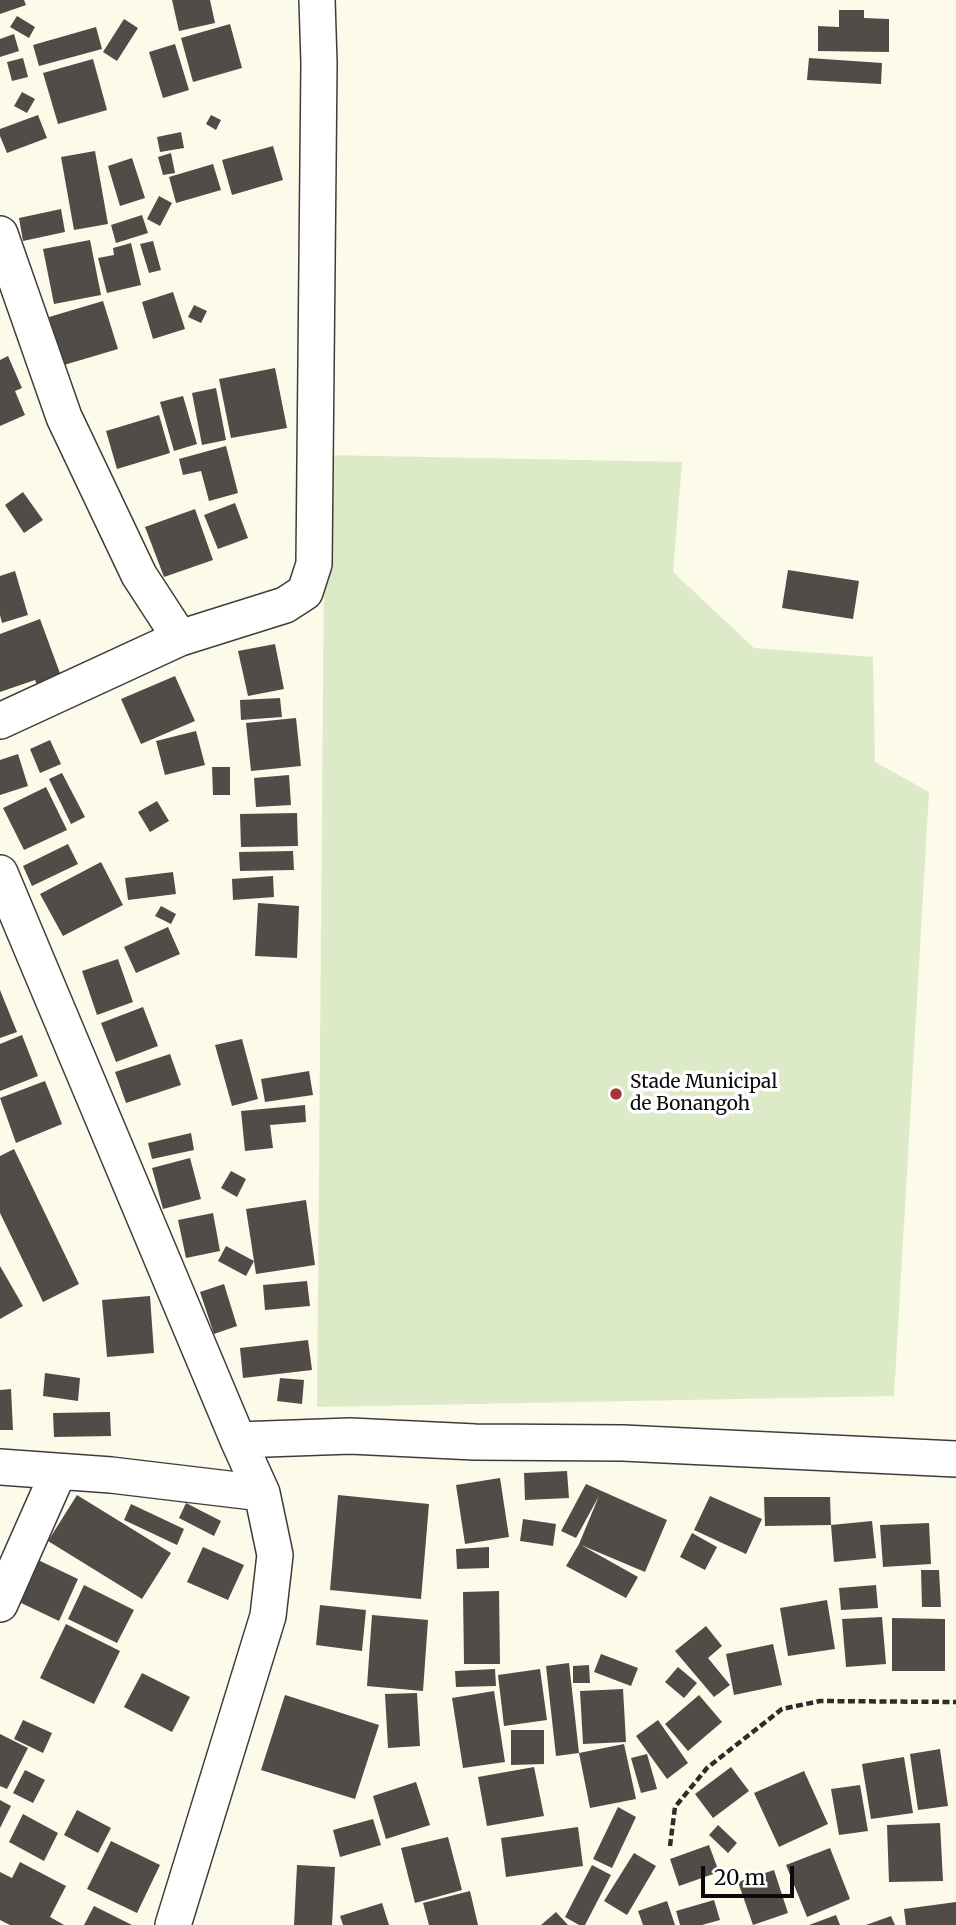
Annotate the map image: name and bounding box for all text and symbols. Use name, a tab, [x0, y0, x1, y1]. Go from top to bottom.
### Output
place label: Stade Municipal de Bonangoh	[630, 1072, 777, 1116]
marker: Stade Municipal de Bonangoh	[608, 1086, 624, 1102]
scale bar	[704, 1852, 797, 1896]
text: 20 m	[714, 1864, 765, 1891]

